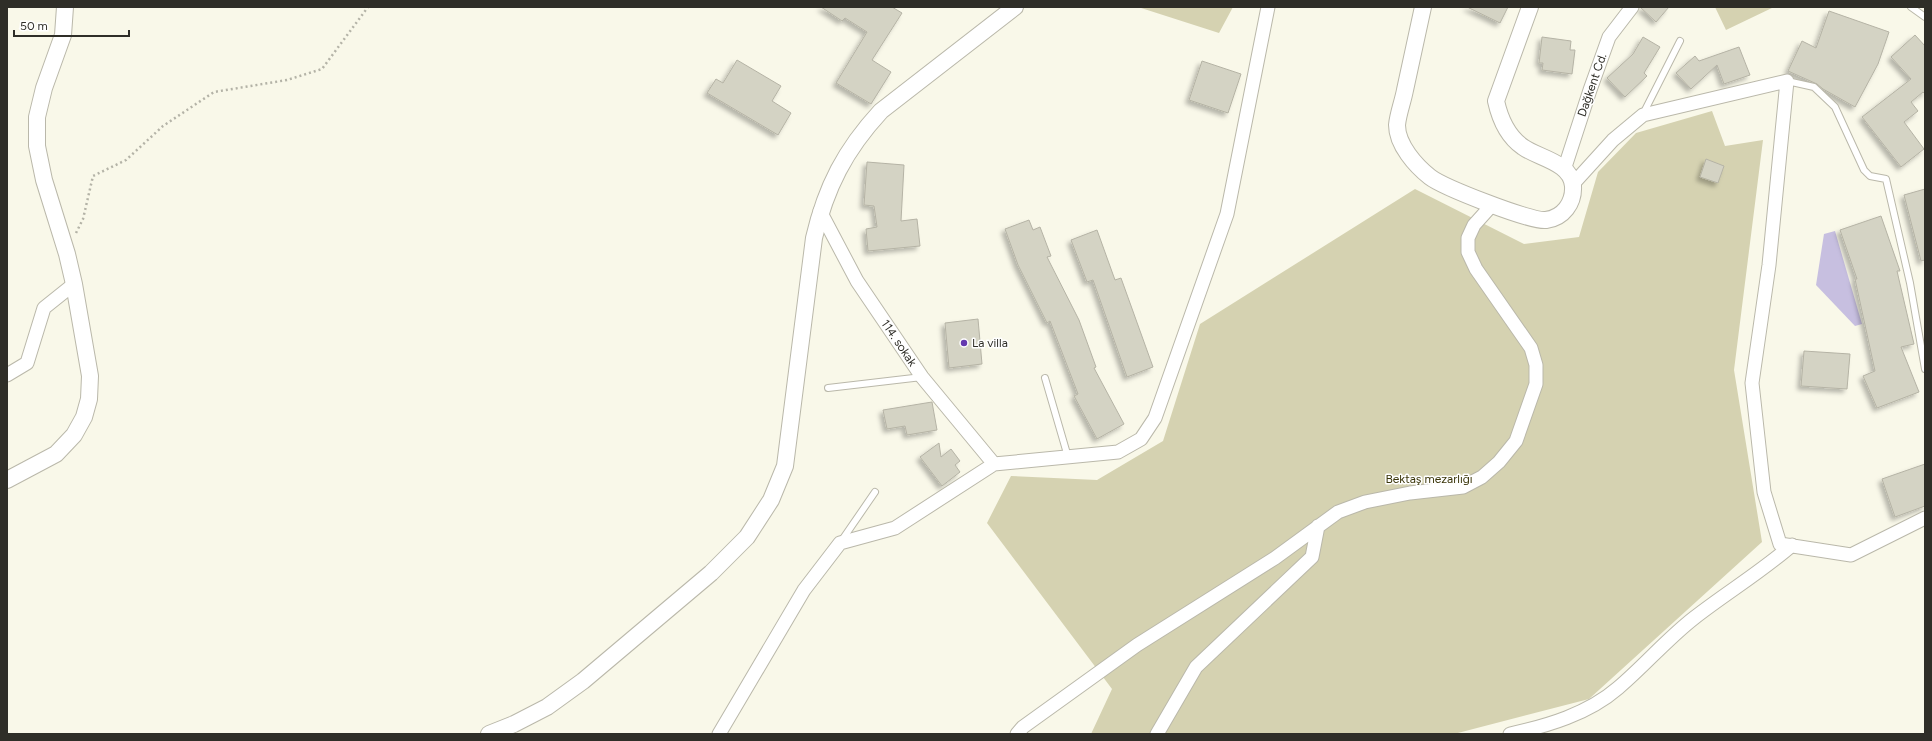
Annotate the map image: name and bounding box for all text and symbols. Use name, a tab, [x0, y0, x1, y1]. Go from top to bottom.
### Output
scale bar	[14, 12, 129, 38]
text: 50 m	[20, 19, 48, 33]
street label: Dağkent Cd.	[1575, 51, 1609, 119]
street label: 114. sokak	[878, 317, 920, 369]
place label: La villa	[972, 336, 1008, 350]
marker: La villa	[959, 338, 969, 348]
park label: Bektaş mezarlığı	[1385, 472, 1473, 486]

